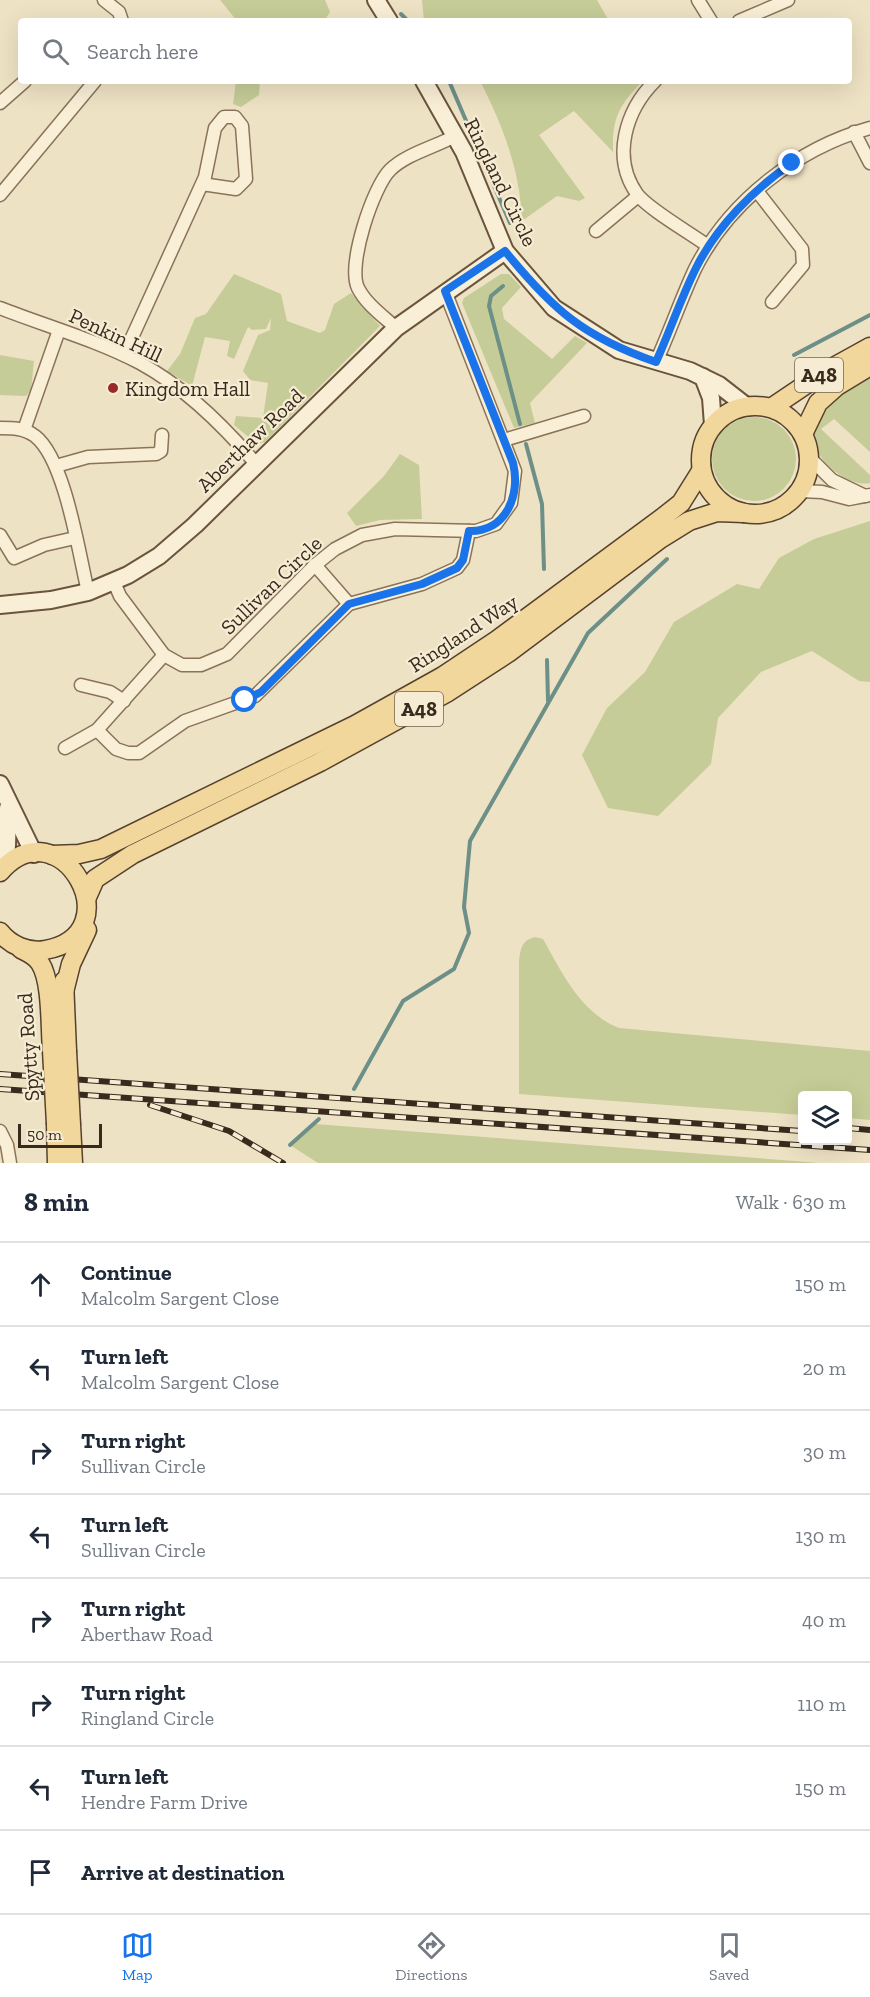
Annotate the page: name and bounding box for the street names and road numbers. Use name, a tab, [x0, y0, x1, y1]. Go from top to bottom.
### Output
street label: Ringland Circle	[459, 114, 543, 250]
street label: Penkin Hill	[65, 303, 167, 368]
road number: A48	[795, 358, 843, 392]
street label: Aberthaw Road	[192, 383, 309, 497]
street label: Sullivan Circle	[215, 530, 327, 639]
street label: Ringland Way	[404, 588, 522, 677]
road number: A48	[395, 692, 443, 726]
street label: Spytty Road	[12, 991, 44, 1102]

